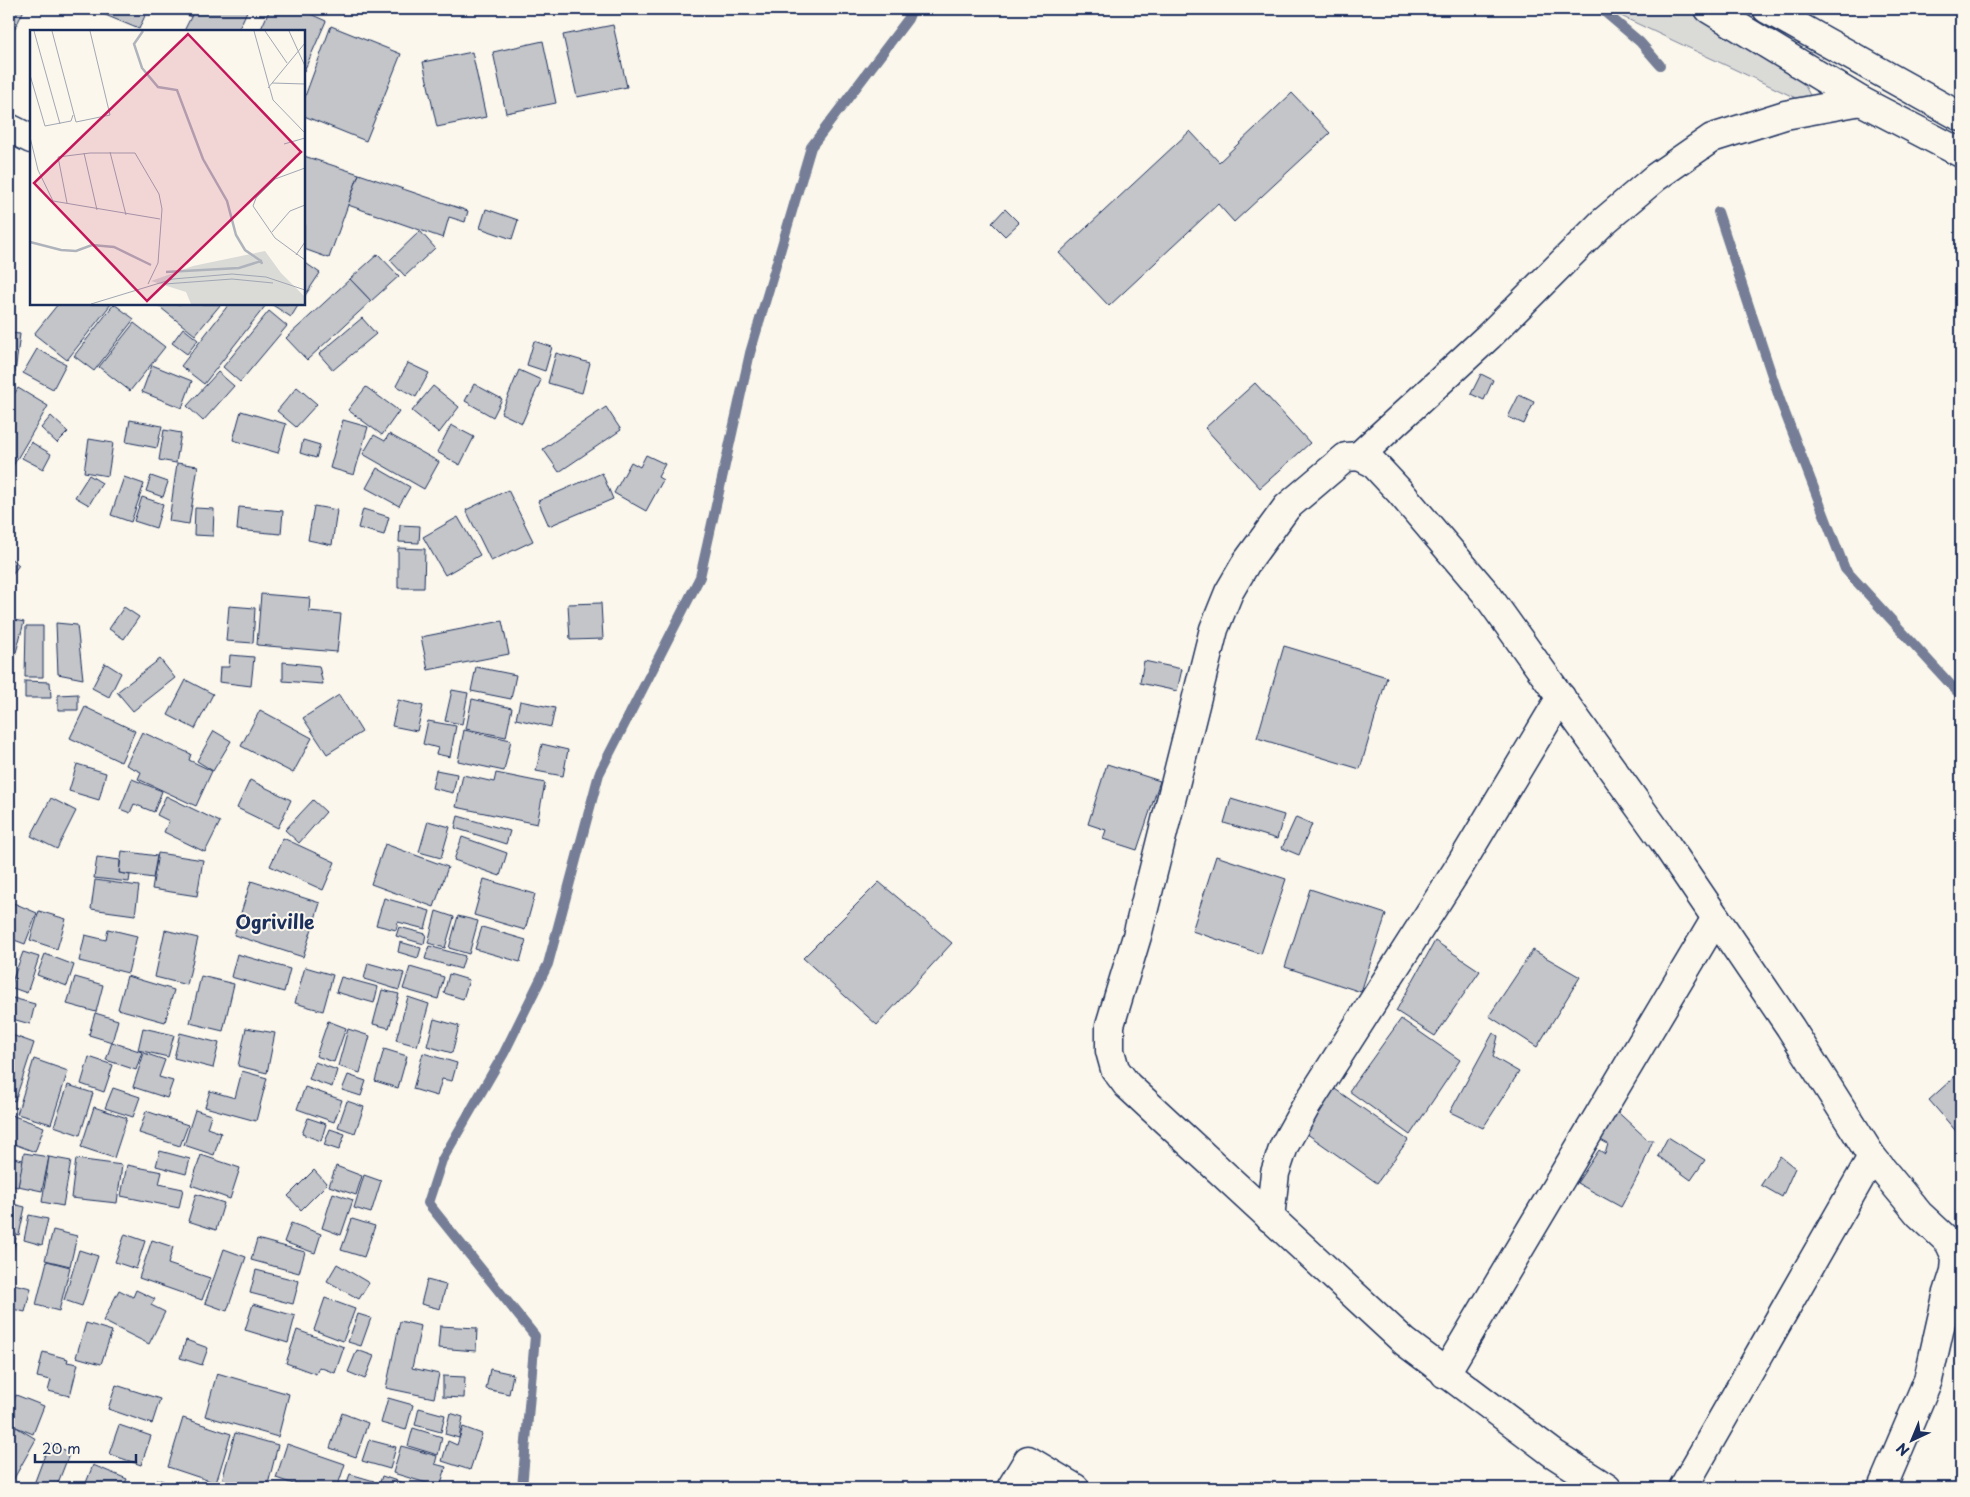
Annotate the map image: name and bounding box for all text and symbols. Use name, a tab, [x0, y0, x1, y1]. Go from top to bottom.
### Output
inset map	[30, 30, 305, 305]
district label: Ogriville	[236, 907, 314, 935]
north arrow	[1888, 1414, 1938, 1464]
scale bar	[35, 1432, 136, 1464]
text: 20 m	[42, 1436, 81, 1459]
text: N	[1891, 1438, 1914, 1461]

